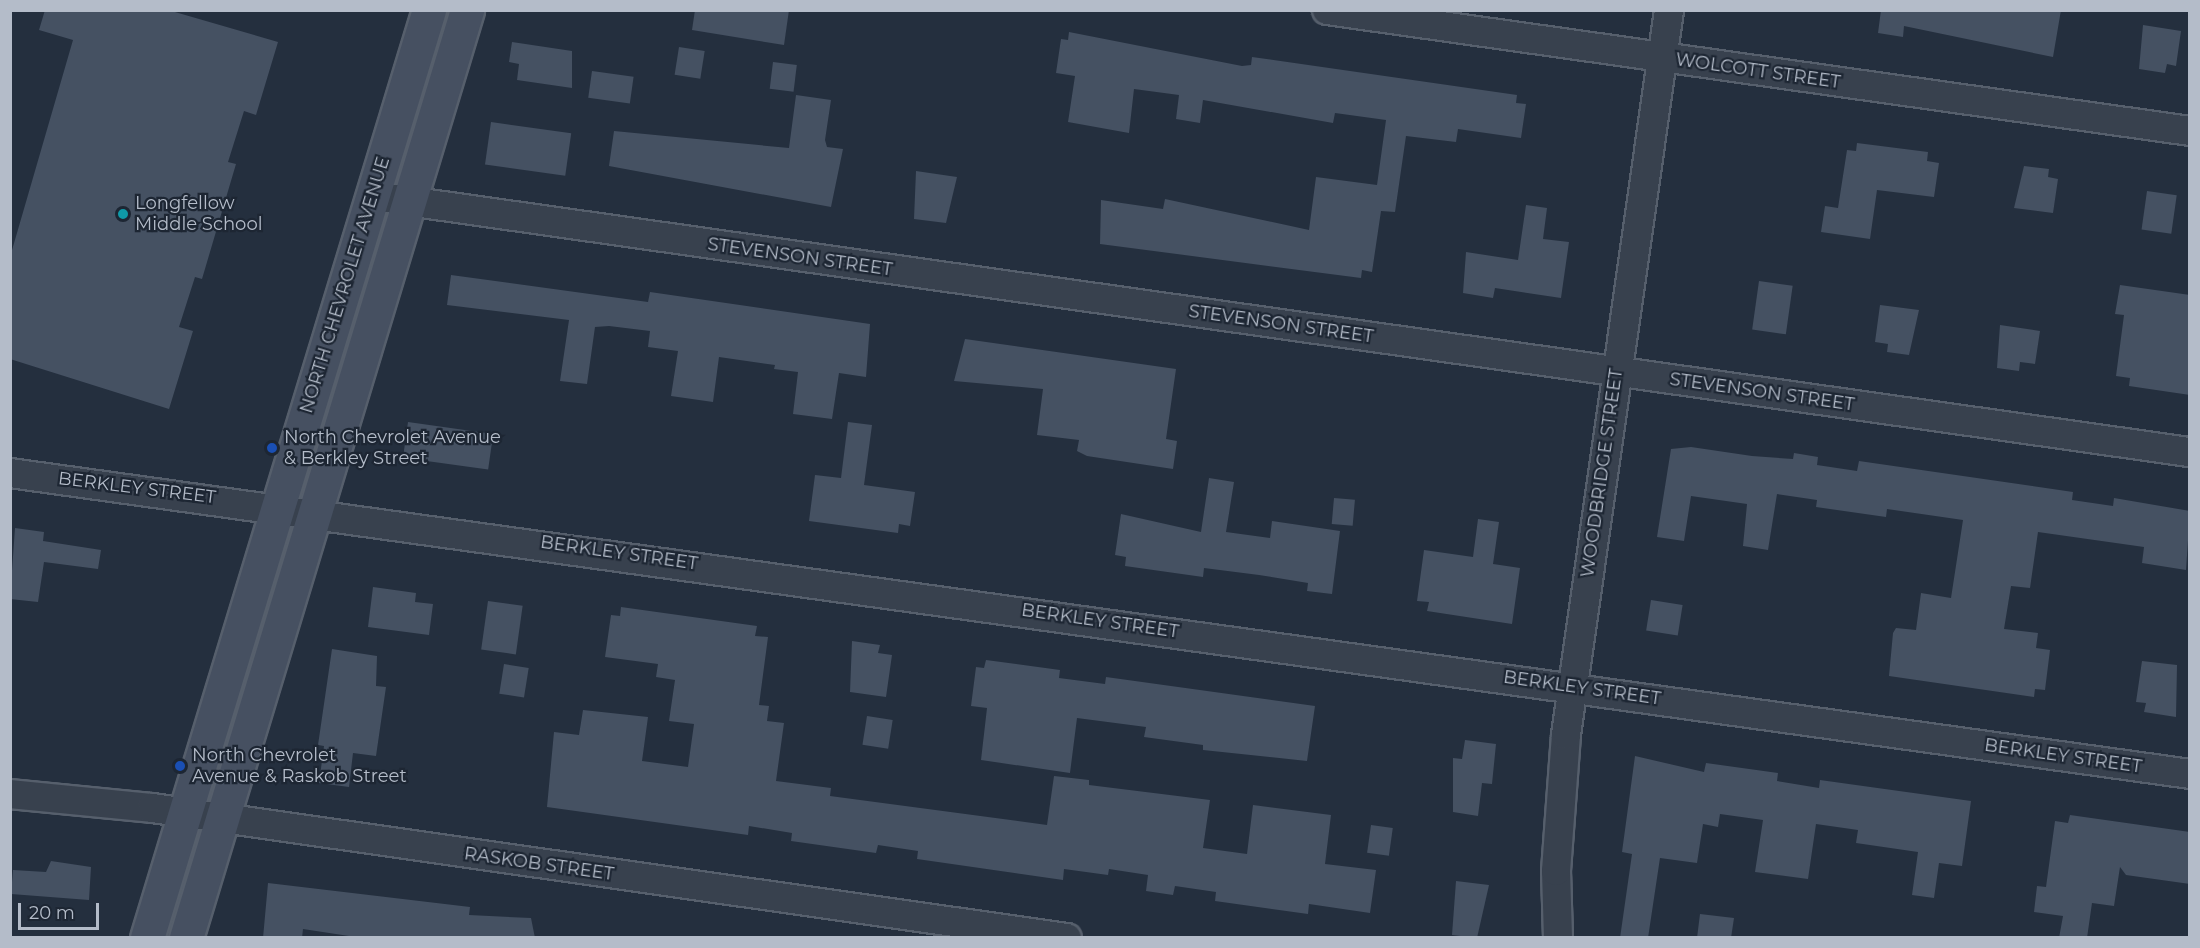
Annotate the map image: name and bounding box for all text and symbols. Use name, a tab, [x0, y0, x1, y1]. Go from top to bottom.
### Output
street label: WOLCOTT STREET	[1674, 49, 1842, 93]
street label: NORTH CHEVROLET AVENUE	[296, 154, 394, 416]
place label: Longfellow Middle School	[135, 193, 263, 236]
marker: Longfellow Middle School	[116, 207, 130, 221]
street label: STEVENSON STREET	[706, 233, 894, 281]
street label: STEVENSON STREET	[1187, 300, 1375, 348]
street label: WOODBRIDGE STREET	[1577, 367, 1627, 579]
street label: STEVENSON STREET	[1668, 368, 1856, 416]
place label: North Chevrolet Avenue & Berkley Street	[284, 427, 501, 470]
marker: North Chevrolet Avenue & Berkley Street	[265, 441, 279, 455]
street label: BERKLEY STREET	[57, 468, 217, 508]
street label: BERKLEY STREET	[539, 531, 699, 575]
street label: BERKLEY STREET	[1020, 599, 1180, 643]
street label: BERKLEY STREET	[1502, 666, 1662, 710]
street label: BERKLEY STREET	[1983, 734, 2143, 778]
place label: North Chevrolet Avenue & Raskob Street	[192, 745, 407, 788]
marker: North Chevrolet Avenue & Raskob Street	[173, 759, 187, 773]
street label: RASKOB STREET	[463, 843, 615, 885]
scale bar	[21, 891, 102, 929]
text: 20 m	[29, 902, 75, 924]

